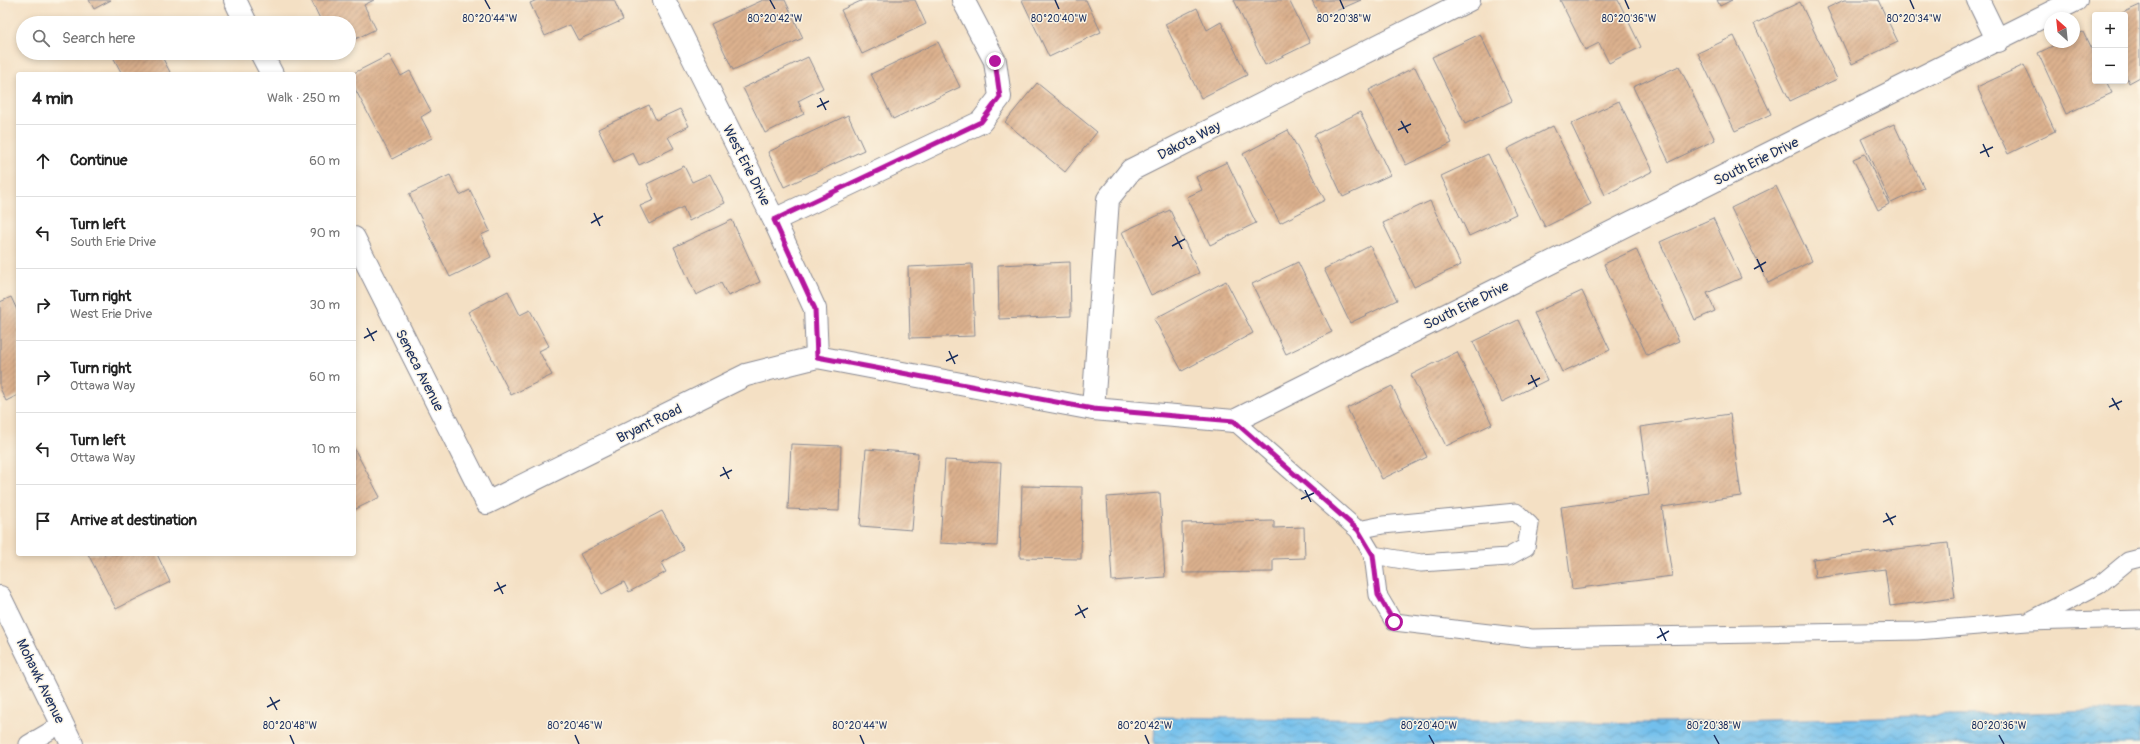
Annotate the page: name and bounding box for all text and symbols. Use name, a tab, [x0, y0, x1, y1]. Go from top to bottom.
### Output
north arrow	[2044, 12, 2080, 48]
map controls	[2092, 12, 2128, 84]
button: +	[2092, 12, 2128, 48]
text: 80°20'44"W	[463, 13, 518, 25]
text: 80°20'42"W	[748, 13, 803, 25]
text: 80°20'40"W	[1031, 13, 1087, 25]
text: 80°20'38"W	[1317, 13, 1371, 25]
text: 80°20'36"W	[1602, 13, 1657, 25]
text: 80°20'34"W	[1887, 13, 1942, 25]
search box	[16, 16, 356, 60]
icon: search	[30, 27, 52, 49]
text: Search here	[62, 29, 135, 48]
button: −	[2092, 48, 2128, 84]
route end	[986, 52, 1004, 70]
text: 4 min	[32, 88, 73, 109]
text: Walk · 250 m	[267, 90, 340, 106]
street label: Dakota Way	[1155, 117, 1224, 164]
street label: West Erie Drive	[719, 122, 774, 209]
street label: South Erie Drive	[1711, 133, 1802, 189]
icon: ahead	[32, 150, 54, 172]
text: Continue	[70, 151, 128, 170]
text: 60 m	[309, 153, 340, 169]
text: Turn left	[70, 215, 126, 234]
icon: left	[32, 222, 54, 244]
text: 90 m	[310, 225, 340, 241]
text: South Erie Drive	[70, 234, 156, 250]
street label: South Erie Drive	[1421, 277, 1512, 333]
text: Turn right	[70, 287, 131, 306]
icon: right	[32, 294, 54, 316]
text: 30 m	[310, 297, 340, 313]
text: West Erie Drive	[70, 306, 152, 322]
street label: Seneca Avenue	[392, 327, 447, 414]
text: Turn right	[70, 359, 131, 378]
icon: right	[32, 366, 54, 388]
text: 60 m	[309, 369, 340, 385]
text: Ottawa Way	[70, 378, 135, 394]
street label: Bryant Road	[614, 400, 685, 447]
text: Turn left	[70, 431, 126, 450]
icon: left	[32, 438, 54, 460]
text: 10 m	[312, 441, 340, 457]
text: Ottawa Way	[70, 450, 135, 466]
icon: arrive	[32, 510, 54, 532]
text: Arrive at destination	[70, 511, 197, 530]
route start	[1385, 613, 1403, 631]
street label: Mohawk Avenue	[13, 636, 68, 726]
text: 80°20'48"W	[263, 720, 318, 732]
text: 80°20'46"W	[548, 720, 603, 732]
text: 80°20'44"W	[833, 720, 888, 732]
text: 80°20'42"W	[1118, 720, 1173, 732]
text: 80°20'40"W	[1401, 720, 1457, 732]
text: 80°20'38"W	[1687, 720, 1741, 732]
text: 80°20'36"W	[1972, 720, 2027, 732]

